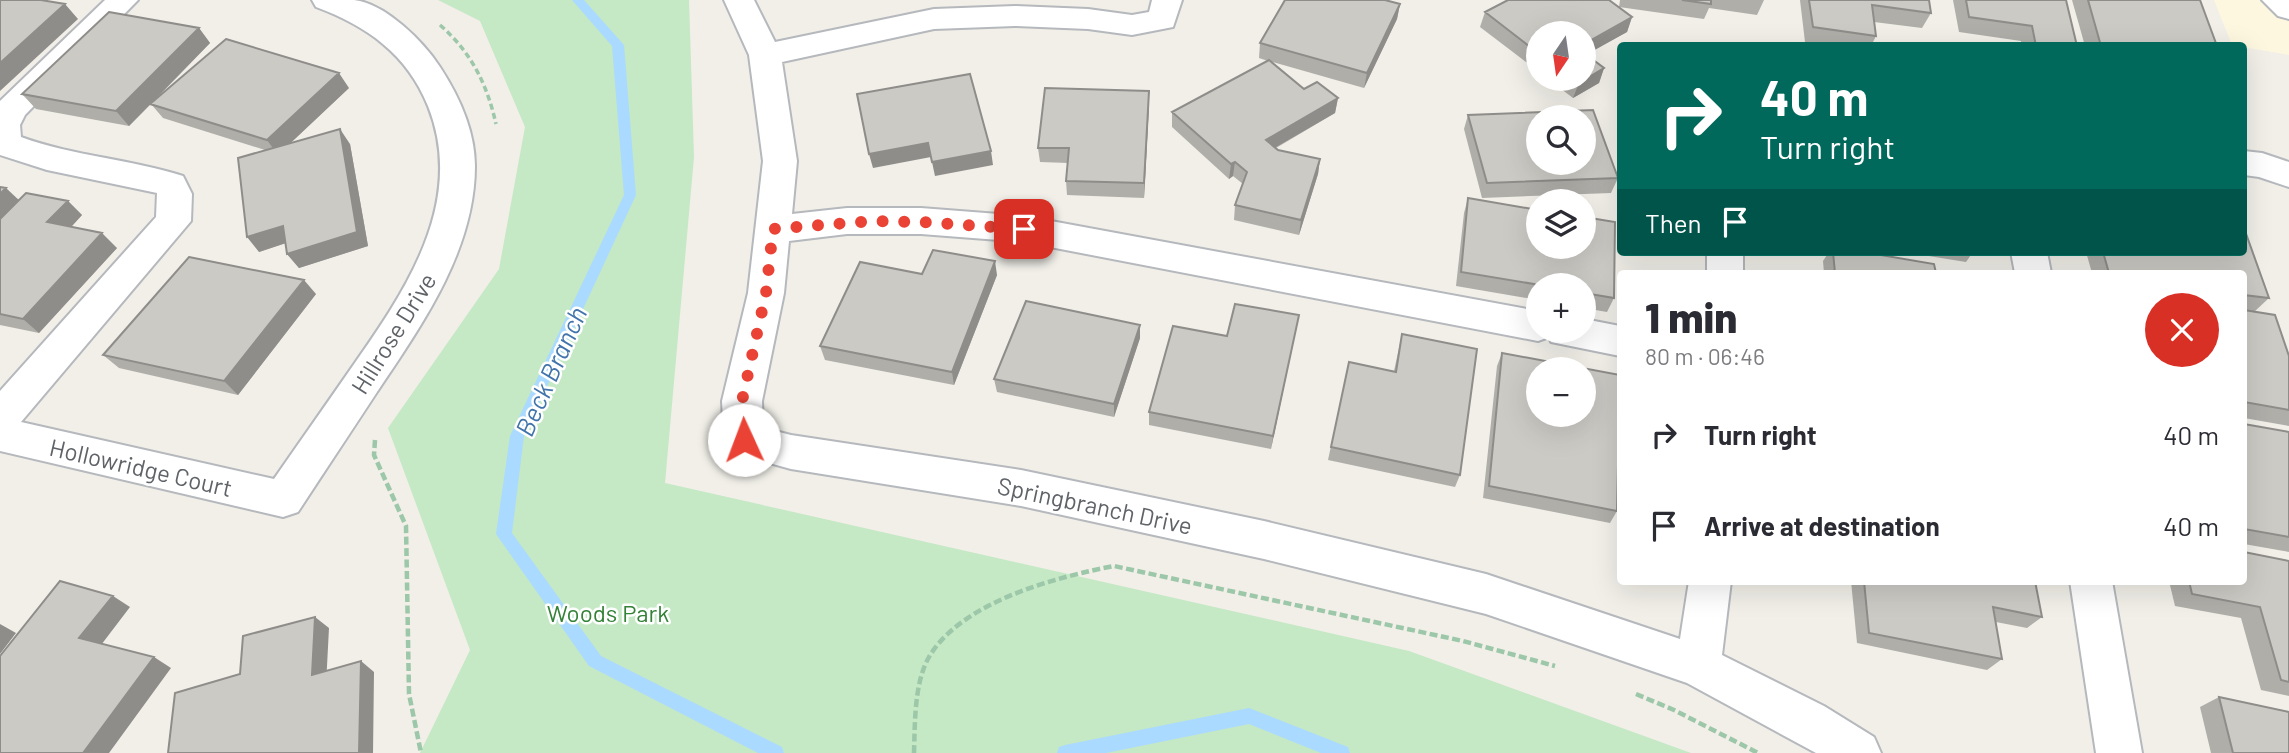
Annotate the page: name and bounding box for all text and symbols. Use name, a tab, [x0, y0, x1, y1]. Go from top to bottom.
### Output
north arrow	[1526, 21, 1596, 91]
map controls	[1526, 21, 1596, 427]
text: 40 m	[1760, 67, 1868, 126]
icon: right	[1645, 70, 1736, 161]
button: search	[1526, 105, 1596, 175]
text: Turn right	[1760, 127, 1895, 165]
button: layers	[1526, 189, 1596, 259]
pin	[994, 199, 1054, 259]
icon: arrive	[1716, 203, 1754, 241]
text: Then	[1645, 207, 1702, 238]
icon: arrive	[1005, 210, 1043, 248]
street label: Hillrose Drive	[344, 267, 442, 399]
button: +	[1526, 273, 1596, 343]
text: 1 min	[1645, 291, 1737, 341]
button: close	[2145, 293, 2219, 367]
water label: Beck Branch	[508, 301, 592, 441]
text: 80 m · 06:46	[1645, 342, 1765, 370]
button: −	[1526, 357, 1596, 427]
position arrow	[707, 403, 781, 477]
icon: right	[1645, 416, 1683, 454]
text: Turn right	[1704, 419, 1817, 450]
text: 40 m	[2163, 419, 2219, 450]
street label: Hollowridge Court	[47, 432, 235, 502]
street label: Springbranch Drive	[995, 470, 1195, 540]
icon: arrive	[1645, 507, 1683, 545]
text: Arrive at destination	[1704, 510, 1940, 541]
text: 40 m	[2163, 510, 2219, 541]
park label: Woods Park	[547, 598, 669, 627]

